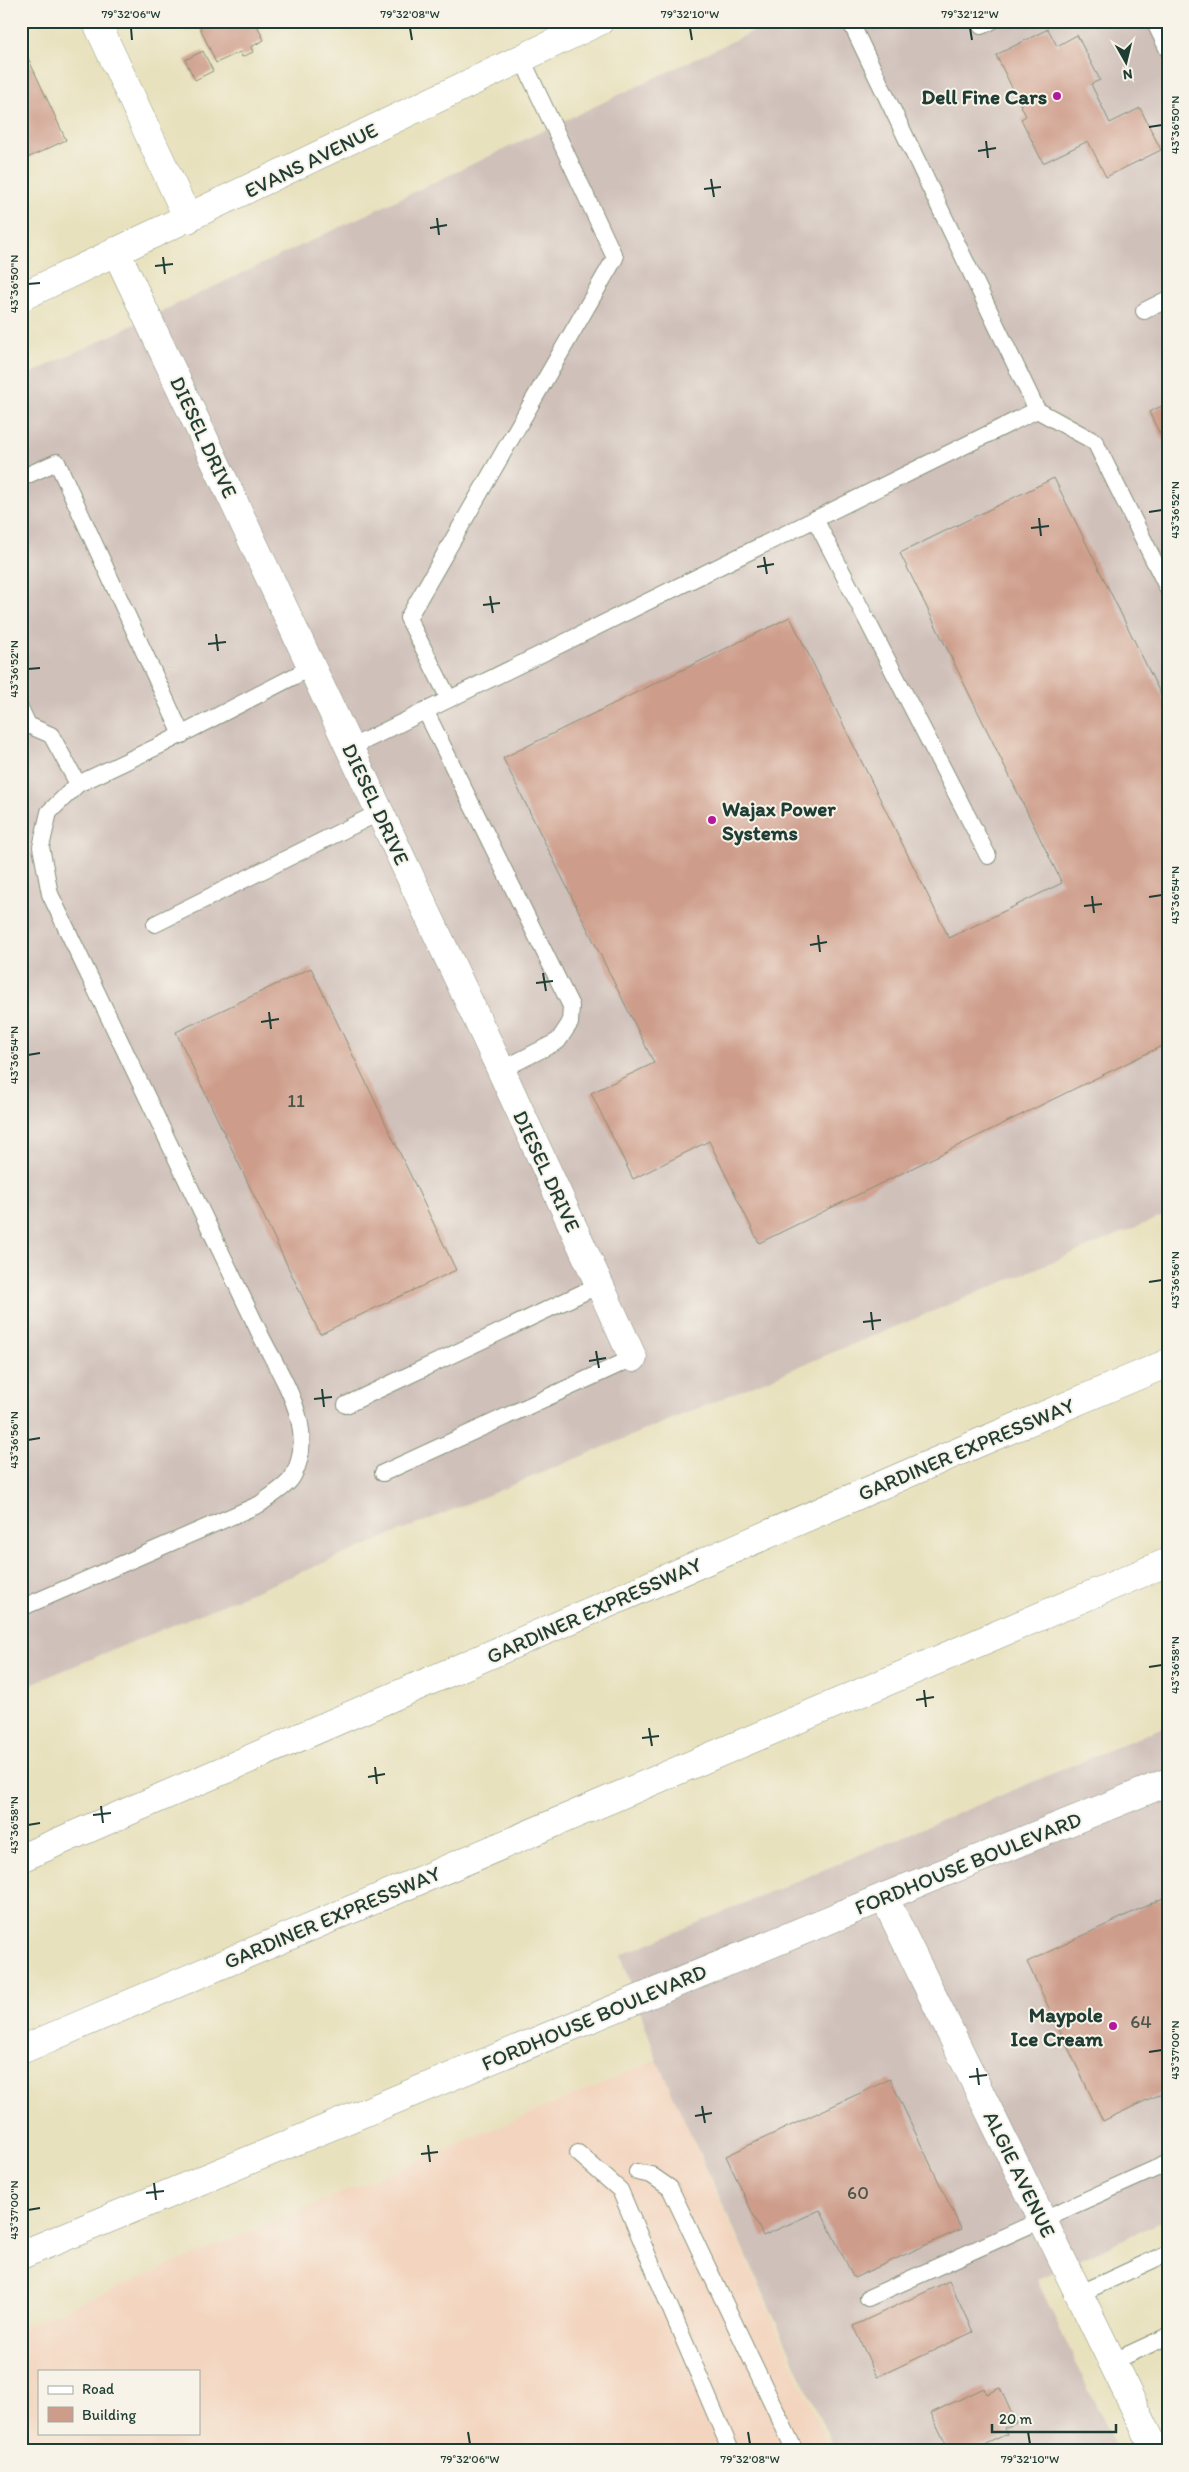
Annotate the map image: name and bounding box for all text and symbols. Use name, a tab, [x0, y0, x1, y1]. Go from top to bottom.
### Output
text: 79°32'06"W	[101, 7, 161, 21]
text: 79°32'08"W	[380, 7, 440, 21]
text: 79°32'10"W	[661, 7, 719, 21]
text: 79°32'12"W	[941, 7, 999, 21]
north arrow	[1102, 38, 1152, 88]
text: N	[1122, 65, 1134, 83]
place label: Dell Fine Cars	[921, 84, 1047, 109]
marker: Dell Fine Cars	[1051, 90, 1063, 102]
text: 43°36'50"N	[1168, 96, 1182, 154]
street label: EVANS AVENUE	[240, 117, 382, 203]
text: 43°36'50"N	[7, 255, 21, 313]
street label: DIESEL DRIVE	[165, 372, 243, 502]
text: 43°36'52"N	[1168, 481, 1182, 539]
text: 43°36'52"N	[7, 640, 21, 698]
street label: DIESEL DRIVE	[337, 739, 415, 869]
place label: Wajax Power Systems	[722, 796, 836, 846]
marker: Wajax Power Systems	[706, 814, 718, 826]
text: 43°36'54"N	[1168, 866, 1182, 924]
text: 43°36'54"N	[7, 1026, 21, 1084]
house number: 11	[287, 1089, 305, 1112]
street label: DIESEL DRIVE	[508, 1106, 586, 1236]
text: 43°36'56"N	[1168, 1251, 1182, 1309]
street label: GARDINER EXPRESSWAY	[854, 1392, 1078, 1506]
text: 43°36'56"N	[7, 1411, 21, 1469]
street label: GARDINER EXPRESSWAY	[483, 1551, 705, 1669]
text: 43°36'58"N	[1168, 1636, 1182, 1694]
text: 43°36'58"N	[7, 1796, 21, 1854]
street label: FORDHOUSE BOULEVARD	[851, 1806, 1085, 1920]
street label: GARDINER EXPRESSWAY	[220, 1860, 444, 1974]
street label: FORDHOUSE BOULEVARD	[478, 1958, 710, 2076]
place label: Maypole Ice Cream	[1011, 2002, 1103, 2051]
house number: 64	[1130, 2010, 1152, 2033]
marker: Maypole Ice Cream	[1107, 2020, 1119, 2032]
text: 43°37'00"N	[1168, 2020, 1182, 2080]
street label: ALGIE AVENUE	[979, 2107, 1061, 2241]
text: 43°37'00"N	[7, 2180, 21, 2240]
house number: 60	[847, 2181, 869, 2204]
legend	[38, 2370, 200, 2434]
text: Road	[82, 2380, 115, 2398]
scale bar	[992, 2402, 1115, 2434]
text: Building	[82, 2406, 136, 2424]
text: 20 m	[999, 2410, 1033, 2428]
text: 79°32'06"W	[440, 2452, 500, 2466]
text: 79°32'08"W	[720, 2452, 780, 2466]
text: 79°32'10"W	[1001, 2452, 1059, 2466]

